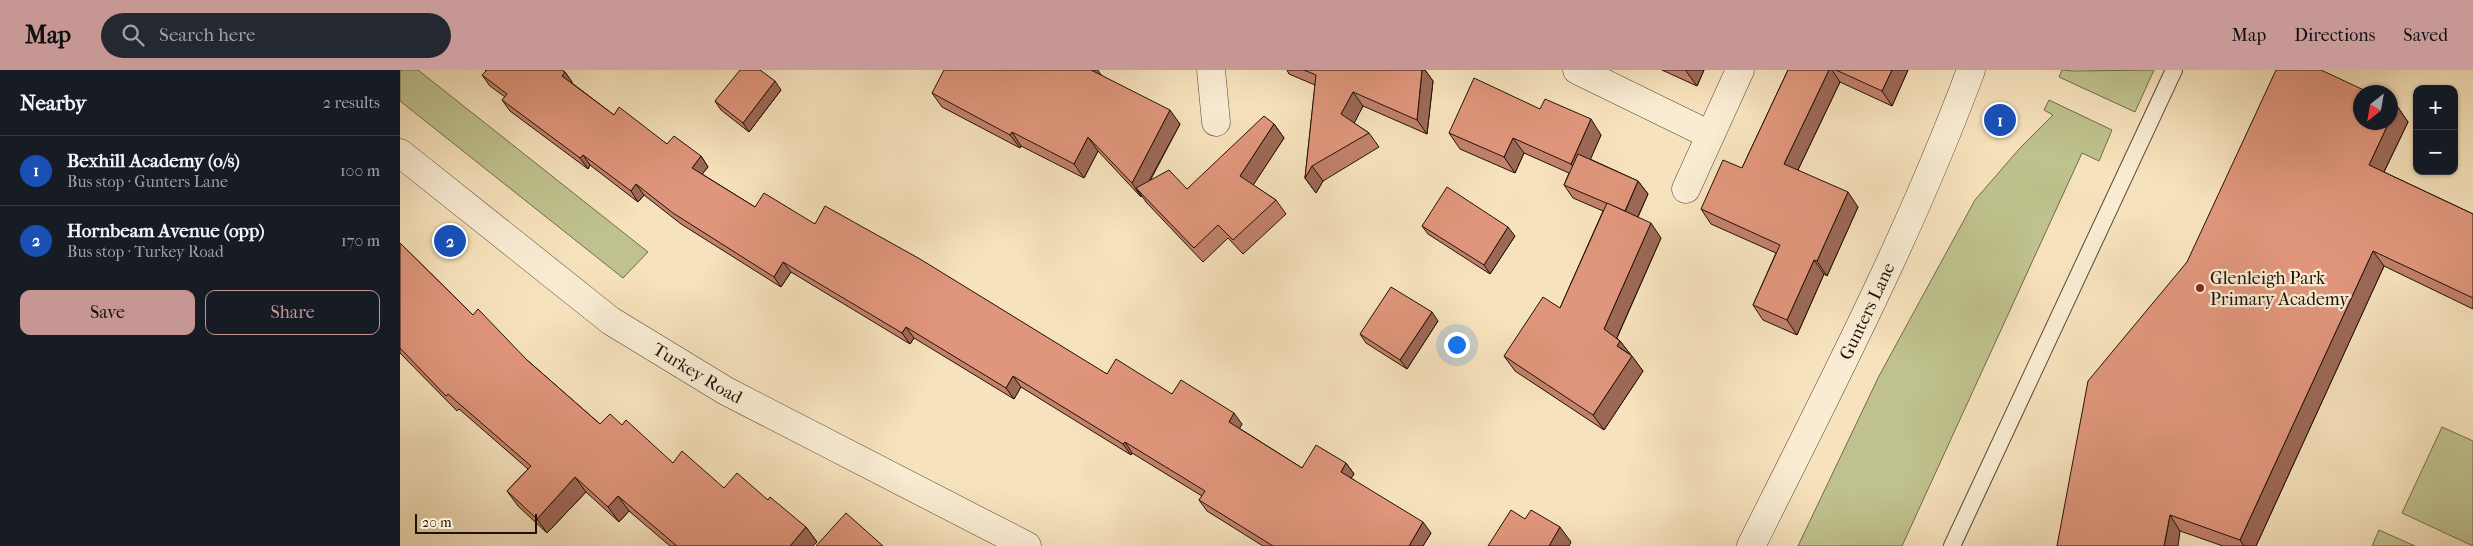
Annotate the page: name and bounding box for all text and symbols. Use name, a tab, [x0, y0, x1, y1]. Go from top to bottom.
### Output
search box	[101, 13, 451, 58]
text: Map	[25, 21, 71, 49]
icon: search	[119, 21, 147, 49]
text: Search here	[159, 24, 255, 46]
text: Map	[2232, 25, 2266, 46]
text: Directions	[2294, 25, 2375, 46]
text: Saved	[2403, 25, 2448, 46]
north arrow	[2353, 85, 2398, 130]
map controls	[2413, 85, 2458, 175]
button: +	[2413, 85, 2458, 130]
text: Nearby	[20, 91, 86, 115]
text: 2 results	[323, 93, 380, 112]
pin: 1	[1984, 101, 2016, 139]
button: −	[2413, 130, 2458, 175]
text: Bexhill Academy (o/s)	[67, 150, 240, 172]
text: 1	[33, 161, 39, 180]
text: 100 m	[340, 161, 380, 180]
text: Bus stop · Gunters Lane	[67, 172, 228, 191]
text: Hornbeam Avenue (opp)	[67, 220, 265, 242]
pin: 2	[434, 222, 466, 260]
text: 2	[32, 231, 40, 250]
text: 170 m	[341, 231, 380, 250]
text: Bus stop · Turkey Road	[67, 242, 224, 261]
street label: Gunters Lane	[1835, 259, 1900, 363]
place label: Glenleigh Park Primary Academy	[2210, 268, 2350, 310]
marker: Glenleigh Park Primary Academy	[2194, 282, 2206, 294]
button: Save	[20, 290, 195, 335]
button: Share	[205, 290, 380, 335]
your location	[1444, 332, 1470, 358]
street label: Turkey Road	[649, 339, 746, 409]
scale bar	[415, 511, 538, 534]
text: 20 m	[422, 514, 452, 531]

